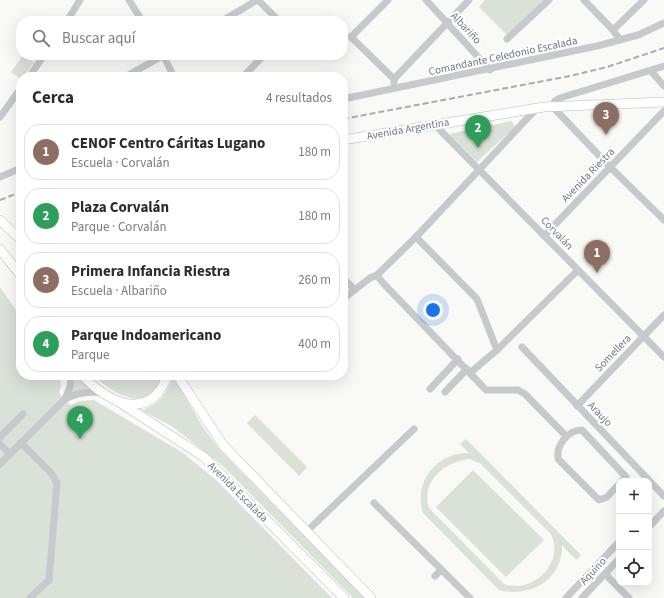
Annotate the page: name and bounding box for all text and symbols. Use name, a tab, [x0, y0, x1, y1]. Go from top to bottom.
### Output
street label: Albariño	[447, 9, 485, 47]
search box	[16, 16, 348, 60]
icon: search	[30, 27, 52, 49]
text: Buscar aquí	[62, 28, 135, 49]
street label: Comandante Celedonio Escalada	[427, 33, 579, 79]
text: Cerca	[32, 86, 74, 110]
text: 4 resultados	[266, 89, 332, 107]
pin: 3	[593, 102, 619, 135]
street label: Avenida Argentina	[366, 114, 450, 144]
pin: 2	[465, 115, 491, 148]
text: CENOF Centro Cáritas Lugano	[71, 133, 265, 154]
text: 1	[43, 143, 49, 161]
text: 180 m	[298, 143, 331, 161]
street label: Avenida Riestra	[558, 144, 618, 206]
text: Escuela · Corvalán	[71, 154, 170, 172]
text: Plaza Corvalán	[71, 197, 169, 218]
text: 2	[43, 207, 49, 225]
text: 180 m	[298, 207, 331, 225]
street label: Corvalán	[537, 213, 577, 253]
text: Parque · Corvalán	[71, 218, 167, 236]
pin: 1	[584, 240, 610, 273]
text: Primera Infancia Riestra	[71, 261, 230, 282]
text: 3	[43, 271, 49, 289]
text: 260 m	[298, 271, 331, 289]
text: Escuela · Albariño	[71, 282, 167, 300]
your location	[423, 300, 443, 320]
text: Parque Indoamericano	[71, 325, 221, 346]
street label: Somellera	[591, 331, 635, 375]
text: 4	[43, 335, 49, 353]
text: 400 m	[298, 335, 331, 353]
text: Parque	[71, 346, 109, 364]
street label: Araujo	[584, 398, 616, 430]
pin: 4	[67, 406, 93, 439]
street label: Avenida Escalada	[204, 458, 272, 526]
map controls	[616, 478, 652, 586]
button: +	[616, 478, 652, 514]
button: −	[616, 514, 652, 550]
button: locate	[616, 550, 652, 586]
street label: Aquino	[576, 554, 610, 588]

